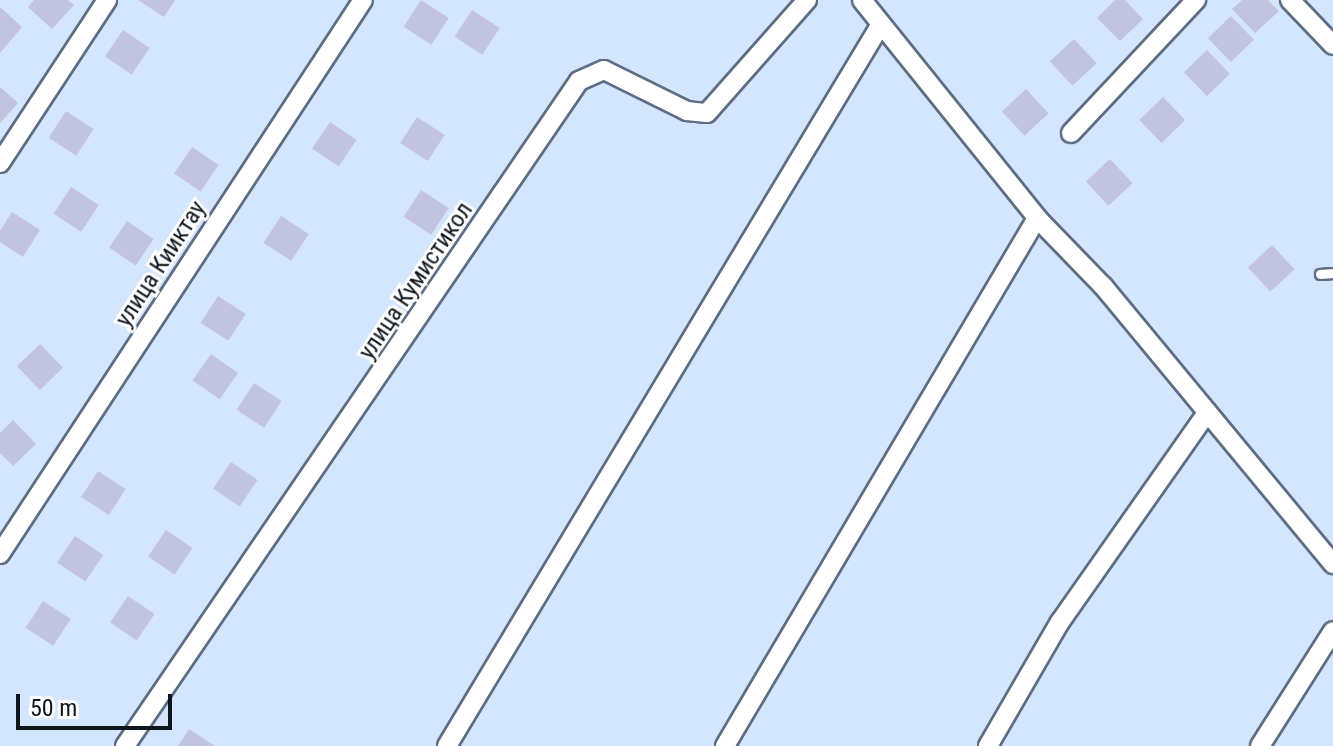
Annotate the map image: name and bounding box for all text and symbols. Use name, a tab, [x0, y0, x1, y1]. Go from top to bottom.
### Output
street label: улица Кииктау	[110, 196, 212, 332]
street label: улица Кумистикол	[353, 197, 479, 365]
scale bar	[20, 678, 176, 728]
text: 50 m	[30, 694, 77, 722]

